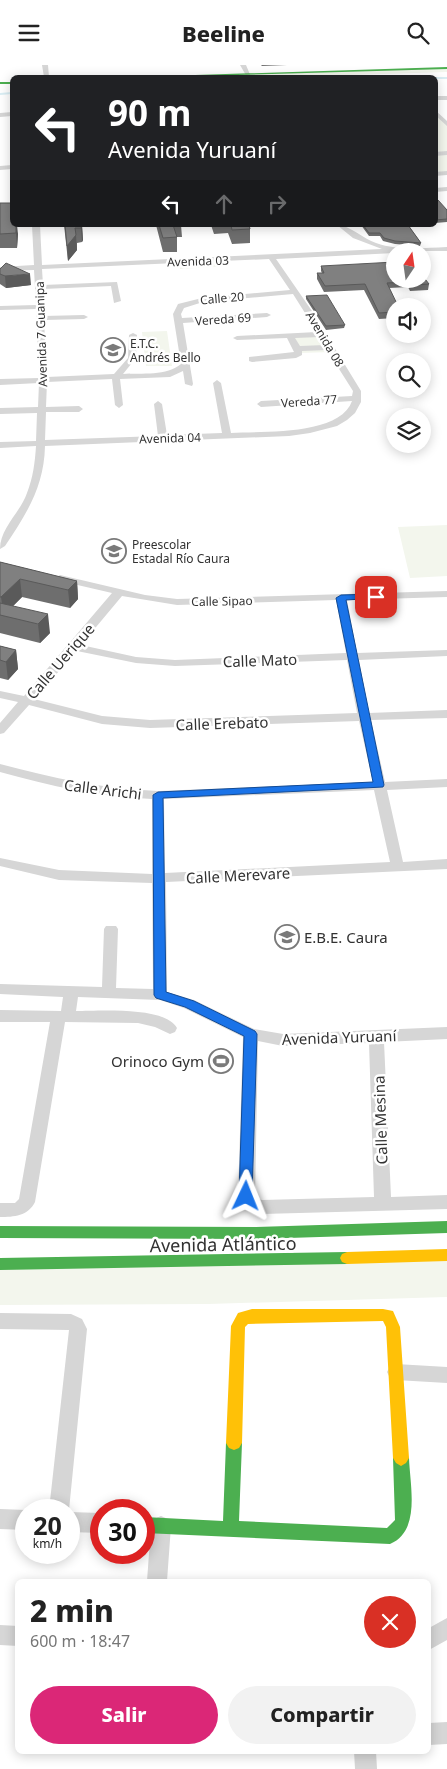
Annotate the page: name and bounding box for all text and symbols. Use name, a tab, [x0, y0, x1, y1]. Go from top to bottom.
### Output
text: Beeline	[182, 18, 265, 48]
icon: menu	[15, 19, 43, 47]
icon: search	[404, 19, 432, 47]
text: 90 m	[108, 89, 191, 136]
icon: left	[25, 95, 90, 160]
text: Avenida Yuruaní	[108, 134, 276, 164]
icon: left	[157, 190, 185, 218]
icon: ahead	[210, 190, 238, 218]
icon: right	[263, 190, 291, 218]
north arrow	[386, 243, 431, 287]
map controls	[386, 243, 431, 453]
street label: Avenida 03	[167, 251, 229, 271]
street label: Avenida 7 Guanipa	[31, 281, 51, 387]
street label: Calle 20	[199, 288, 245, 308]
button: sound	[386, 298, 431, 343]
street label: Avenida 08	[302, 308, 348, 370]
street label: Vereda 69	[194, 309, 252, 329]
place label: E.T.C. Andrés Bello	[130, 335, 201, 366]
school or university icon: E.T.C. Andrés Bello	[100, 337, 126, 363]
button: search	[386, 353, 431, 398]
street label: Vereda 77	[280, 391, 338, 411]
button: layers	[386, 408, 431, 453]
street label: Avenida 04	[139, 428, 201, 448]
place label: Preescolar Estadal Río Caura	[132, 536, 230, 567]
school or university icon: Preescolar Estadal Río Caura	[101, 538, 127, 564]
pin	[355, 576, 397, 618]
icon: arrive	[362, 583, 390, 611]
street label: Calle Sipao	[191, 592, 253, 610]
street label: Calle Uerique	[21, 619, 99, 703]
street label: Calle Mato	[222, 649, 298, 671]
street label: Calle Erebato	[175, 711, 269, 735]
street label: Calle Arichi	[63, 774, 143, 804]
street label: Calle Merevare	[185, 862, 291, 888]
school or university icon: E.B.E. Caura	[274, 924, 300, 950]
place label: E.B.E. Caura	[304, 927, 388, 947]
street label: Avenida Yuruaní	[281, 1025, 398, 1049]
sports icon: Orinoco Gym	[208, 1048, 234, 1074]
place label: Orinoco Gym	[111, 1051, 204, 1071]
street label: Calle Mesina	[368, 1075, 392, 1165]
position arrow	[219, 1169, 271, 1221]
street label: Avenida Atlántico	[149, 1231, 297, 1257]
speed limit sign: 30	[90, 1499, 155, 1564]
text: 20	[33, 1508, 62, 1542]
text: km/h	[33, 1535, 62, 1552]
text: 2 min	[30, 1590, 114, 1631]
button: close	[364, 1596, 416, 1648]
text: 600 m · 18:47	[30, 1630, 130, 1652]
button: Salir	[30, 1686, 218, 1744]
button: Compartir	[228, 1686, 416, 1744]

